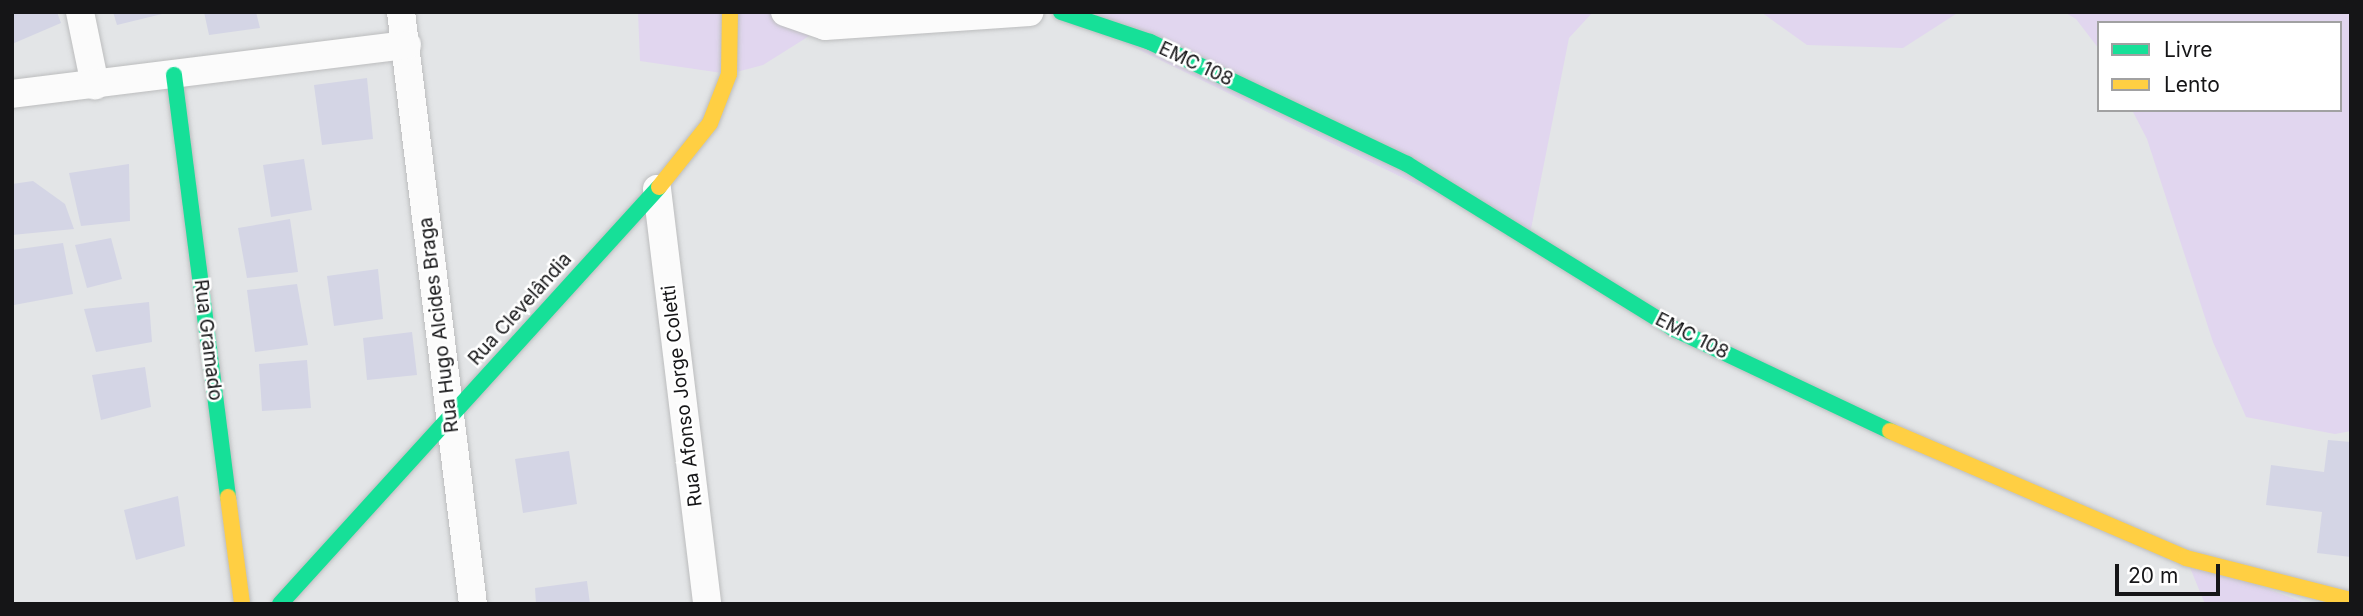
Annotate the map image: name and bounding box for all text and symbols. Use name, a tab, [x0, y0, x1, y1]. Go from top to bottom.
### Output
legend	[2097, 21, 2342, 112]
street label: EMC 108	[1155, 37, 1237, 91]
text: Livre	[2164, 37, 2213, 62]
text: Lento	[2164, 72, 2220, 97]
street label: Rua Hugo Alcides Braga	[414, 216, 464, 434]
street label: Rua Clevelândia	[464, 248, 576, 370]
street label: Rua Gramado	[189, 278, 227, 402]
street label: Rua Afonso Jorge Coletti	[657, 284, 707, 508]
street label: EMC 108	[1652, 308, 1732, 364]
scale bar	[2118, 550, 2223, 594]
text: 20 m	[2128, 563, 2178, 588]

